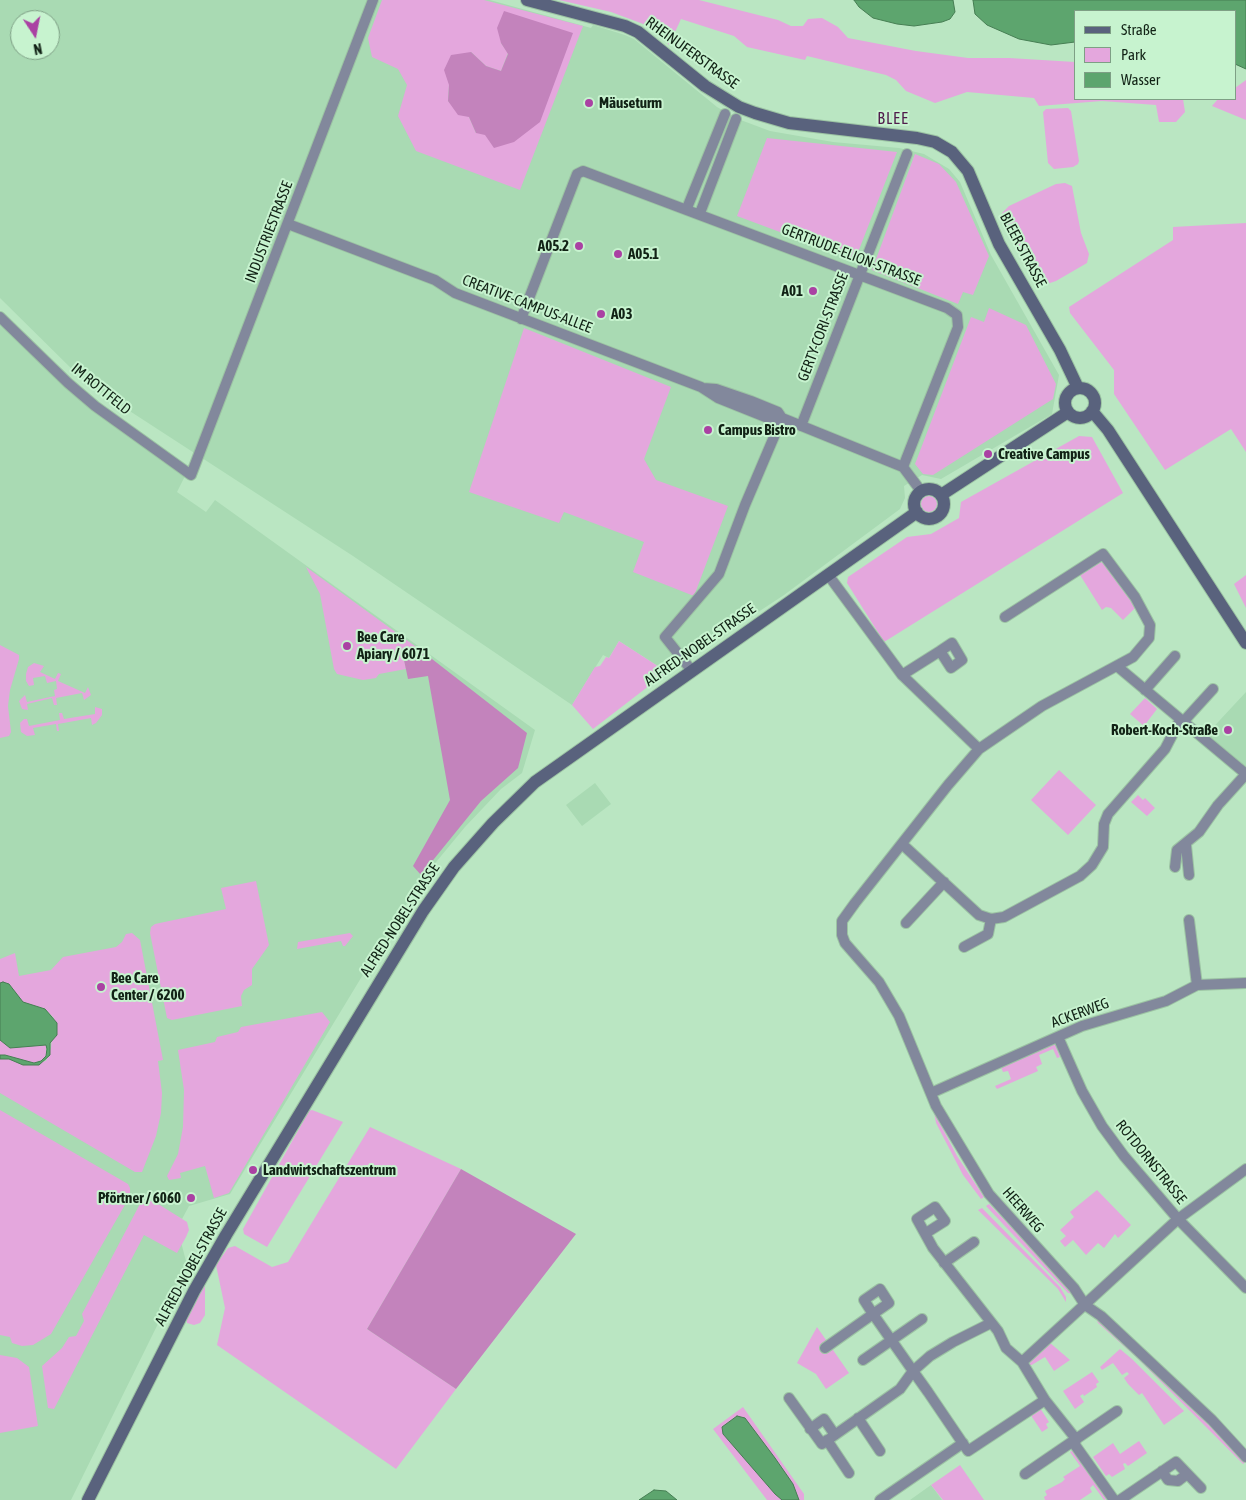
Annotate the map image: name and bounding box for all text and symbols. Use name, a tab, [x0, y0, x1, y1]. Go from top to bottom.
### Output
north arrow	[10, 10, 60, 60]
legend	[1074, 10, 1236, 100]
street label: RHEINUFERSTRASSE	[642, 13, 742, 93]
text: Straße	[1121, 21, 1157, 38]
text: N	[32, 40, 43, 57]
text: Park	[1121, 46, 1146, 63]
text: Wasser	[1121, 71, 1160, 88]
place label: Mäuseturm	[599, 94, 662, 112]
marker: Mäuseturm	[583, 97, 595, 109]
district label: BLEE	[877, 109, 909, 129]
street label: INDUSTRIESTRASSE	[241, 179, 297, 285]
street label: BLEER STRASSE	[996, 210, 1050, 290]
street label: GERTRUDE-ELION-STRASSE	[779, 220, 923, 290]
place label: A05.2	[538, 237, 569, 255]
marker: A05.2	[573, 240, 585, 252]
place label: A05.1	[628, 245, 659, 263]
marker: A05.1	[612, 248, 624, 260]
street label: GERTY-CORI-STRASSE	[794, 270, 852, 384]
street label: CREATIVE-CAMPUS-ALLEE	[460, 271, 594, 337]
place label: A01	[782, 282, 803, 300]
marker: A01	[807, 285, 819, 297]
place label: A03	[611, 305, 632, 323]
marker: A03	[595, 308, 607, 320]
street label: IM ROTTFELD	[68, 359, 134, 419]
place label: Campus Bistro	[718, 421, 796, 439]
marker: Campus Bistro	[702, 424, 714, 436]
place label: Creative Campus	[998, 445, 1090, 463]
marker: Creative Campus	[982, 448, 994, 460]
street label: ALFRED-NOBEL-STRASSE	[641, 600, 759, 690]
place label: Bee Care Apiary / 6071	[357, 628, 430, 663]
marker: Bee Care Apiary / 6071	[341, 640, 353, 652]
place label: Robert-Koch-Straße	[1111, 721, 1218, 739]
marker: Robert-Koch-Straße	[1222, 724, 1234, 736]
street label: ALFRED-NOBEL-STRASSE	[357, 860, 443, 980]
place label: Bee Care Center / 6200	[111, 969, 185, 1004]
marker: Bee Care Center / 6200	[95, 981, 107, 993]
street label: ACKERWEG	[1049, 994, 1111, 1032]
street label: ROTDORNSTRASSE	[1112, 1116, 1190, 1208]
place label: Landwirtschaftszentrum	[263, 1161, 396, 1179]
marker: Landwirtschaftszentrum	[247, 1164, 259, 1176]
street label: HEERWEG	[998, 1184, 1048, 1236]
place label: Pförtner / 6060	[98, 1189, 181, 1207]
marker: Pförtner / 6060	[185, 1192, 197, 1204]
street label: ALFRED-NOBEL-STRASSE	[151, 1205, 231, 1329]

